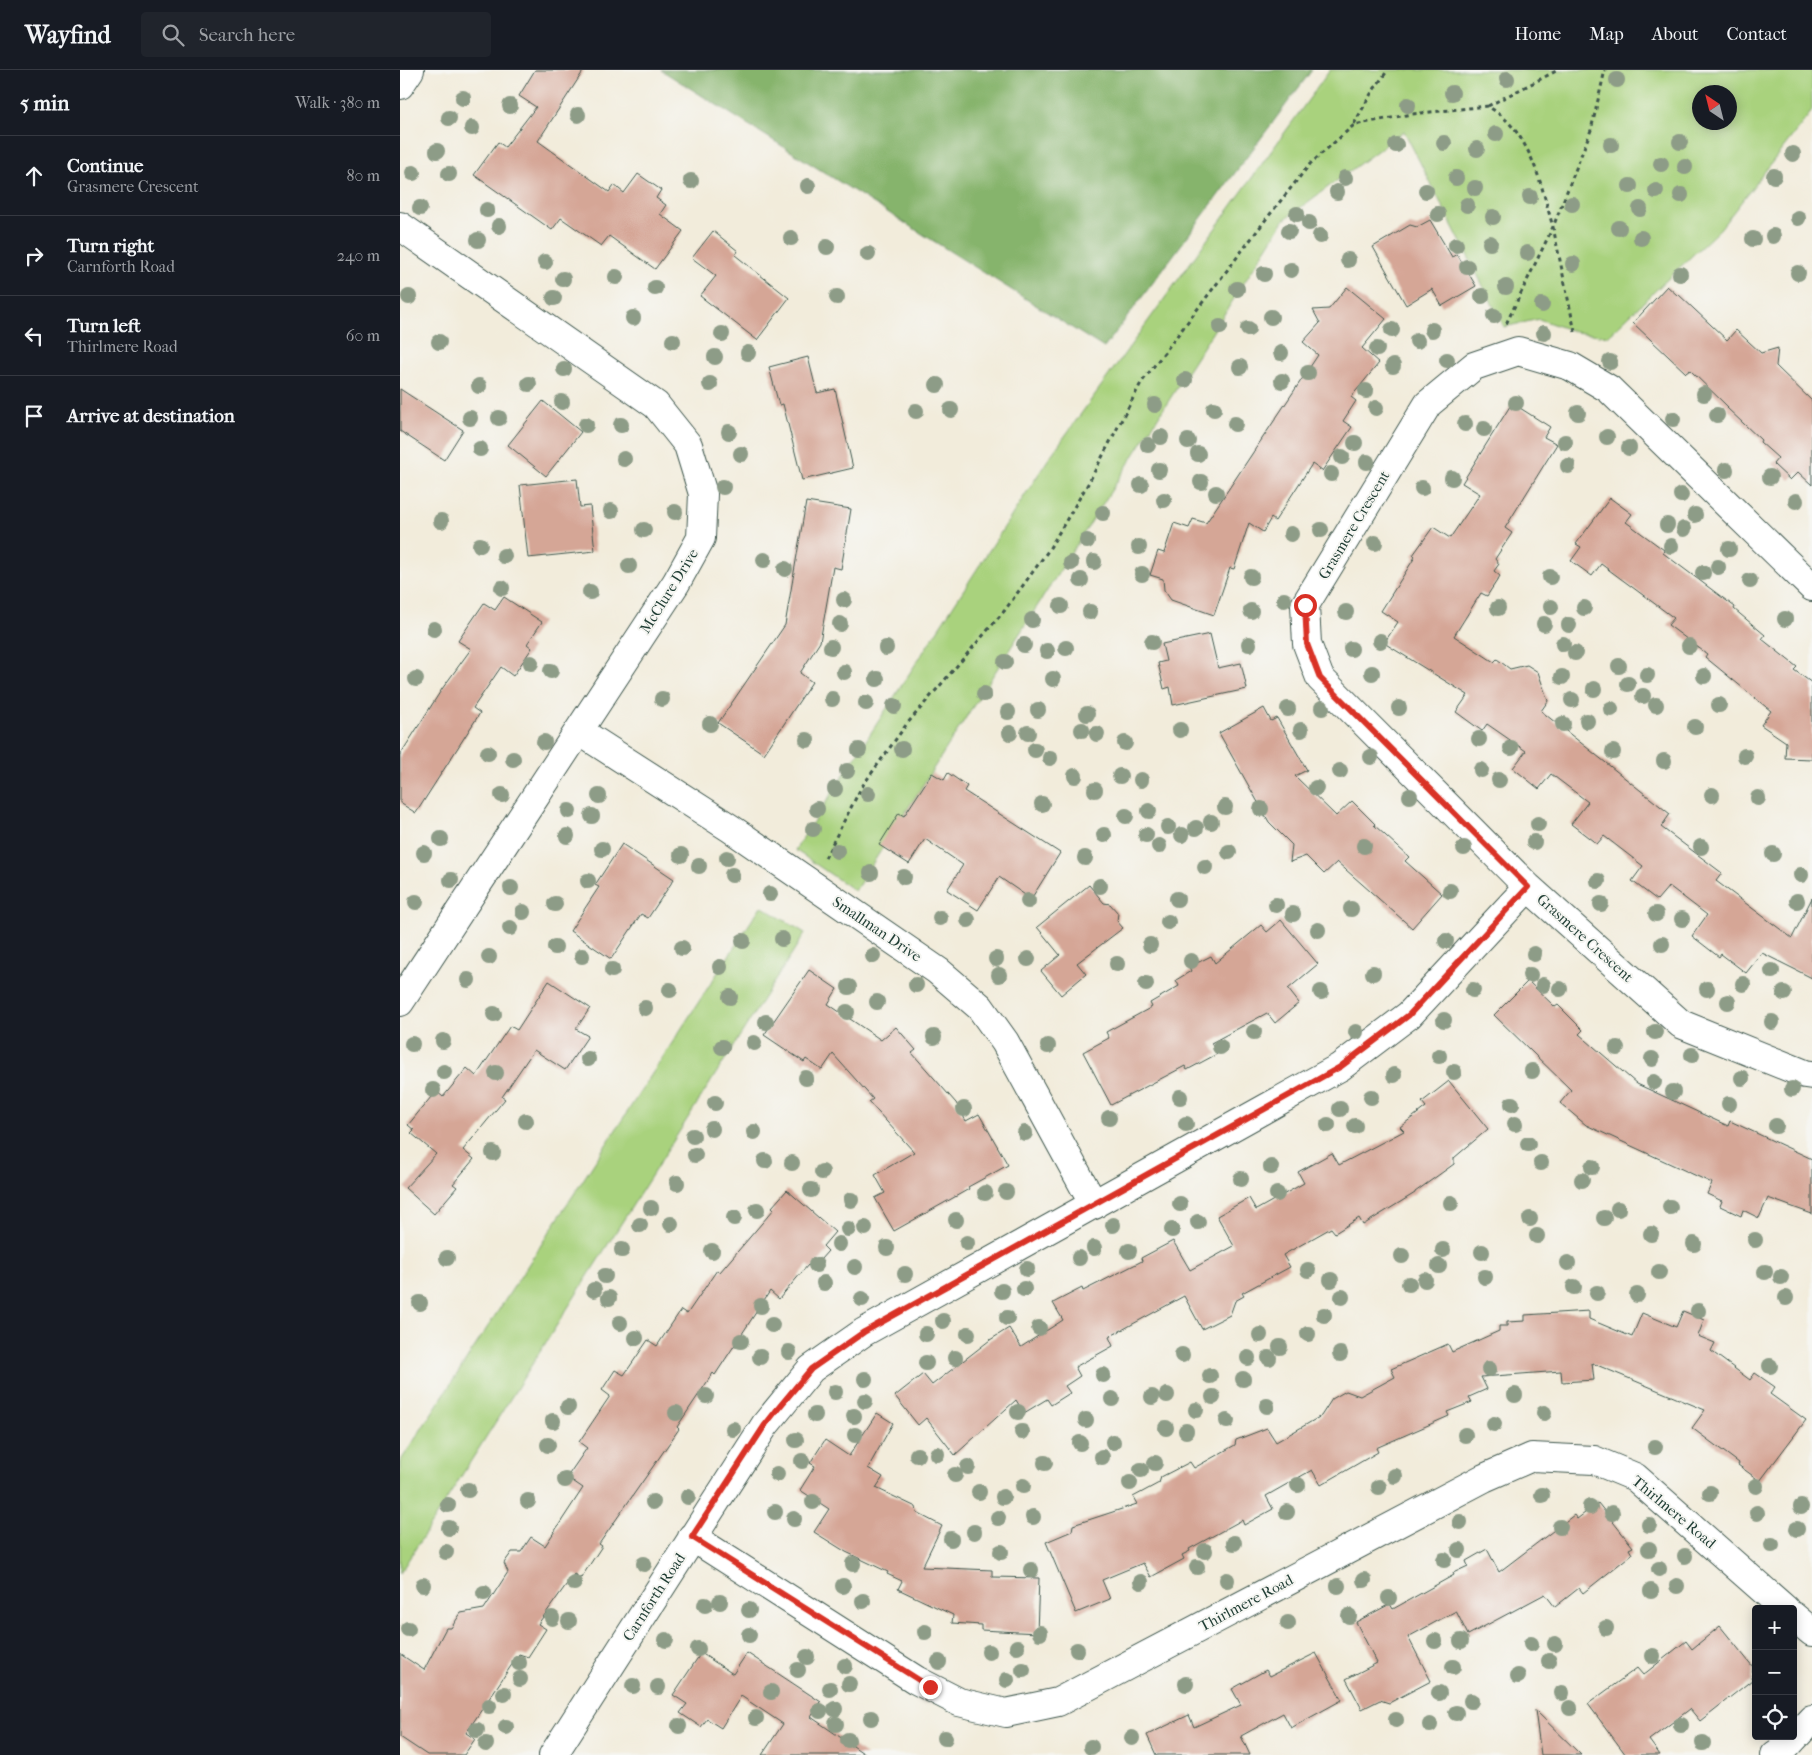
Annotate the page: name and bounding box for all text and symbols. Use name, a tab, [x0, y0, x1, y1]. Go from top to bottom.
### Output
search box	[141, 12, 491, 57]
text: Wayfind	[25, 21, 111, 49]
icon: search	[159, 21, 187, 49]
text: Search here	[199, 24, 295, 46]
text: Home	[1514, 24, 1561, 45]
text: Map	[1589, 24, 1624, 45]
text: About	[1652, 24, 1698, 45]
text: Contact	[1726, 24, 1787, 45]
north arrow	[1692, 85, 1737, 130]
text: 5 min	[20, 91, 69, 115]
text: Walk · 380 m	[295, 93, 380, 112]
text: Continue	[67, 155, 143, 177]
icon: ahead	[20, 162, 48, 190]
text: 80 m	[346, 166, 380, 185]
text: Grasmere Crescent	[67, 177, 199, 196]
text: Turn right	[67, 235, 154, 257]
icon: right	[20, 242, 48, 270]
text: 240 m	[337, 246, 380, 265]
text: Carnforth Road	[67, 257, 175, 276]
text: Turn left	[67, 315, 141, 337]
icon: left	[20, 322, 48, 350]
text: 60 m	[346, 326, 380, 345]
text: Thirlmere Road	[67, 337, 178, 356]
icon: arrive	[20, 402, 48, 430]
text: Arrive at destination	[67, 405, 235, 427]
street label: Grasmere Crescent	[1314, 467, 1394, 583]
street label: McClure Drive	[636, 545, 702, 637]
route start	[1294, 594, 1317, 617]
street label: Grasmere Crescent	[1533, 890, 1637, 986]
street label: Smallman Drive	[829, 893, 925, 966]
street label: Thirlmere Road	[1628, 1472, 1720, 1553]
street label: Carnforth Road	[619, 1549, 690, 1644]
street label: Thirlmere Road	[1196, 1570, 1297, 1635]
map controls	[1752, 1605, 1797, 1740]
button: +	[1752, 1605, 1797, 1650]
button: −	[1752, 1650, 1797, 1695]
route end	[919, 1676, 942, 1699]
button: locate	[1752, 1695, 1797, 1740]

